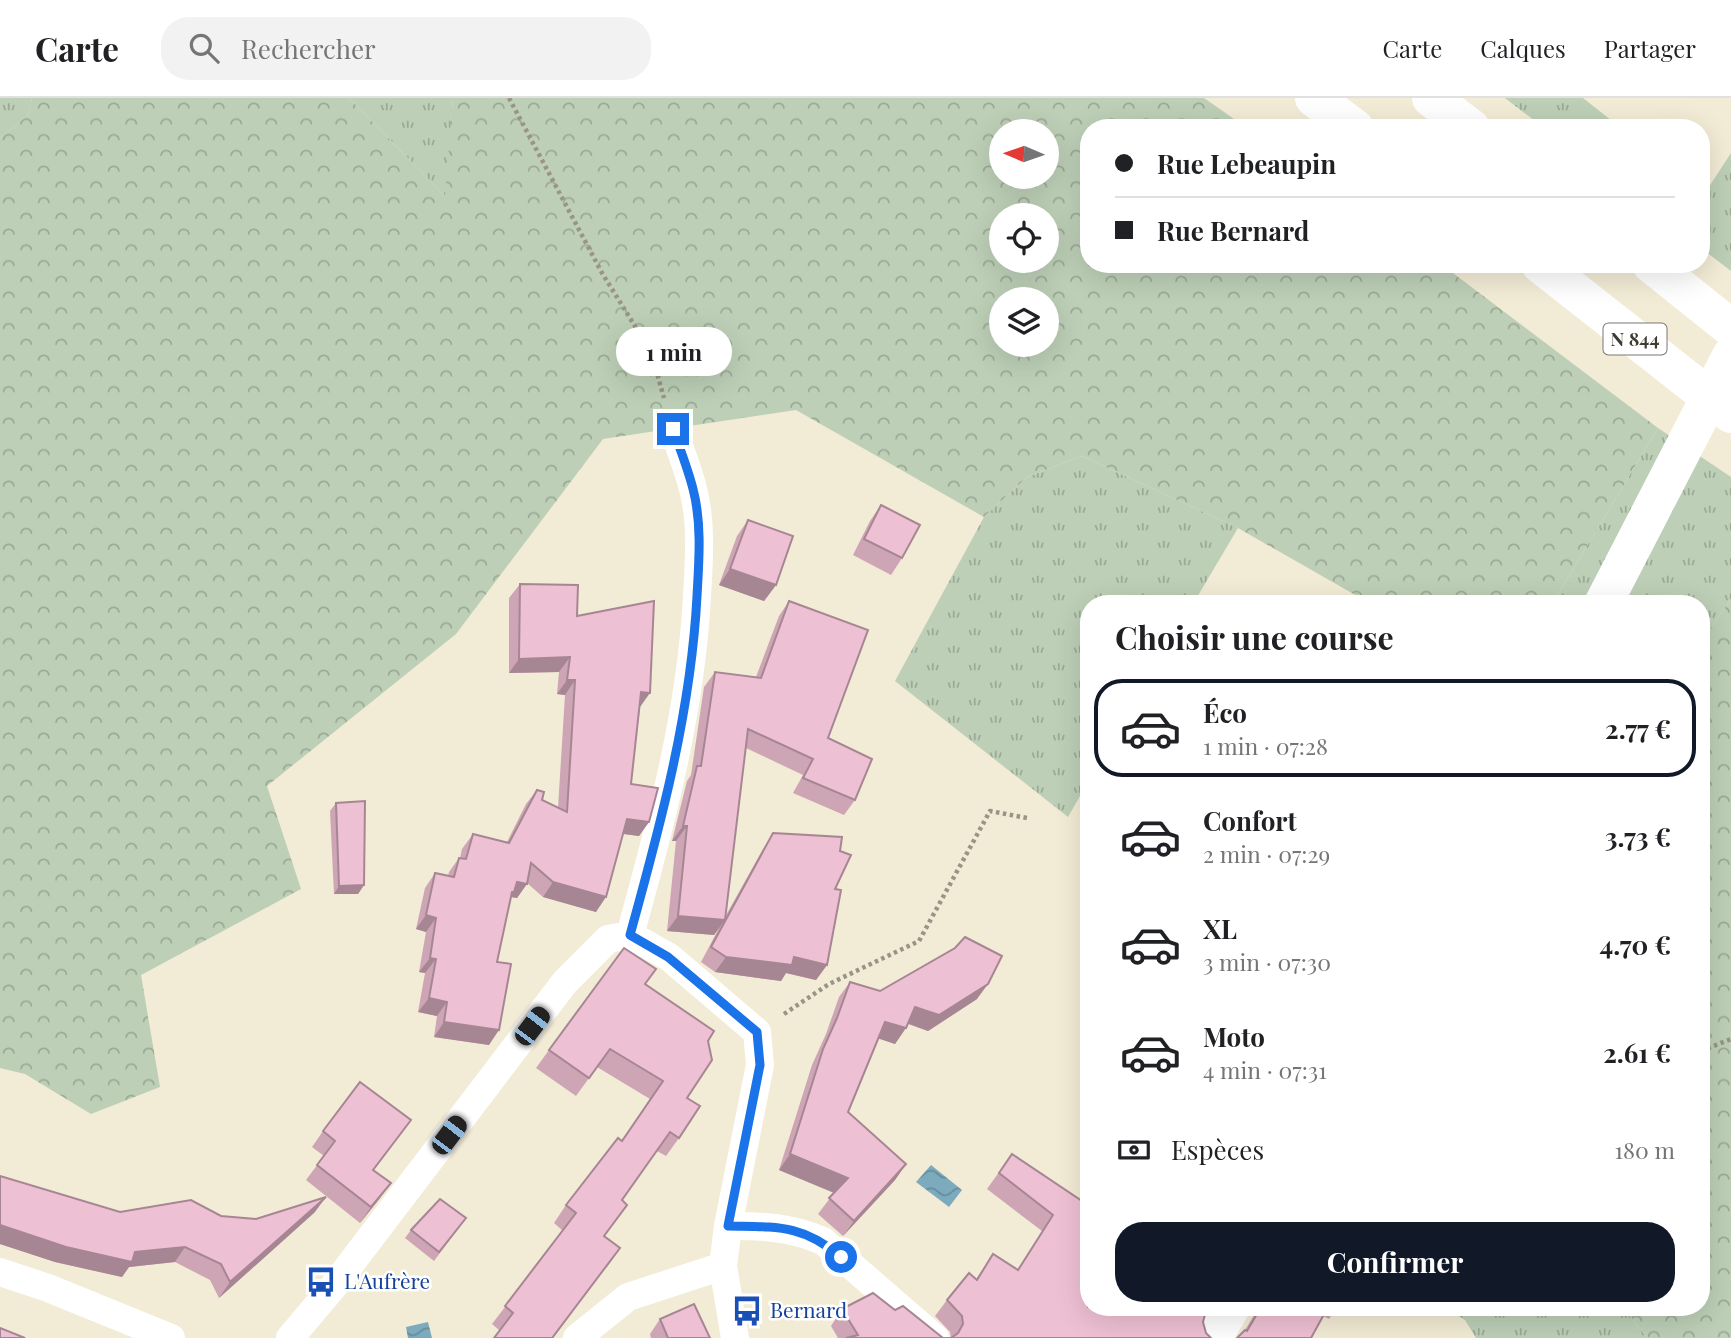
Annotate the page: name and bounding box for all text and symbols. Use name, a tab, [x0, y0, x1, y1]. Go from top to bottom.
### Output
search box	[161, 17, 651, 80]
text: Carte	[35, 26, 119, 70]
icon: search	[185, 29, 223, 67]
text: Rechercher	[241, 31, 376, 66]
text: Carte	[1383, 32, 1442, 64]
text: Calques	[1480, 32, 1566, 64]
text: Partager	[1604, 32, 1696, 64]
north arrow	[989, 119, 1059, 189]
map controls	[989, 119, 1059, 357]
text: Rue Lebeaupin	[1157, 146, 1336, 181]
button: locate	[989, 203, 1059, 273]
text: Rue Bernard	[1157, 213, 1309, 248]
button: layers	[989, 287, 1059, 357]
road number: N 844	[1604, 324, 1666, 354]
callout: 1 min	[615, 328, 731, 376]
text: 1 min	[646, 336, 702, 367]
route end	[657, 413, 689, 445]
text: Choisir une course	[1115, 615, 1394, 658]
text: Éco	[1203, 695, 1247, 730]
icon: car	[1119, 697, 1182, 760]
text: 2.77 €	[1605, 711, 1671, 746]
text: 1 min · 07:28	[1203, 730, 1328, 761]
text: Confort	[1203, 803, 1297, 838]
icon: car	[1119, 805, 1182, 868]
text: 3.73 €	[1605, 819, 1671, 854]
text: 2 min · 07:29	[1203, 838, 1330, 869]
text: XL	[1203, 911, 1237, 946]
icon: car	[1119, 913, 1182, 976]
text: 4.70 €	[1599, 927, 1671, 962]
text: 3 min · 07:30	[1203, 946, 1331, 977]
car	[511, 1003, 554, 1049]
text: Moto	[1203, 1019, 1265, 1054]
icon: car	[1119, 1021, 1182, 1084]
text: 2.61 €	[1603, 1035, 1671, 1070]
text: 4 min · 07:31	[1203, 1054, 1327, 1085]
car	[428, 1112, 471, 1158]
icon: cash	[1115, 1131, 1153, 1169]
text: Espèces	[1171, 1132, 1264, 1167]
text: 180 m	[1615, 1134, 1675, 1165]
button: Confirmer	[1115, 1222, 1675, 1302]
route start	[825, 1241, 857, 1273]
bus stop icon: L'Aufrère	[304, 1265, 338, 1299]
place label: L'Aufrère	[344, 1266, 430, 1294]
bus stop icon: Bernard	[730, 1294, 764, 1328]
place label: Bernard	[770, 1295, 847, 1323]

